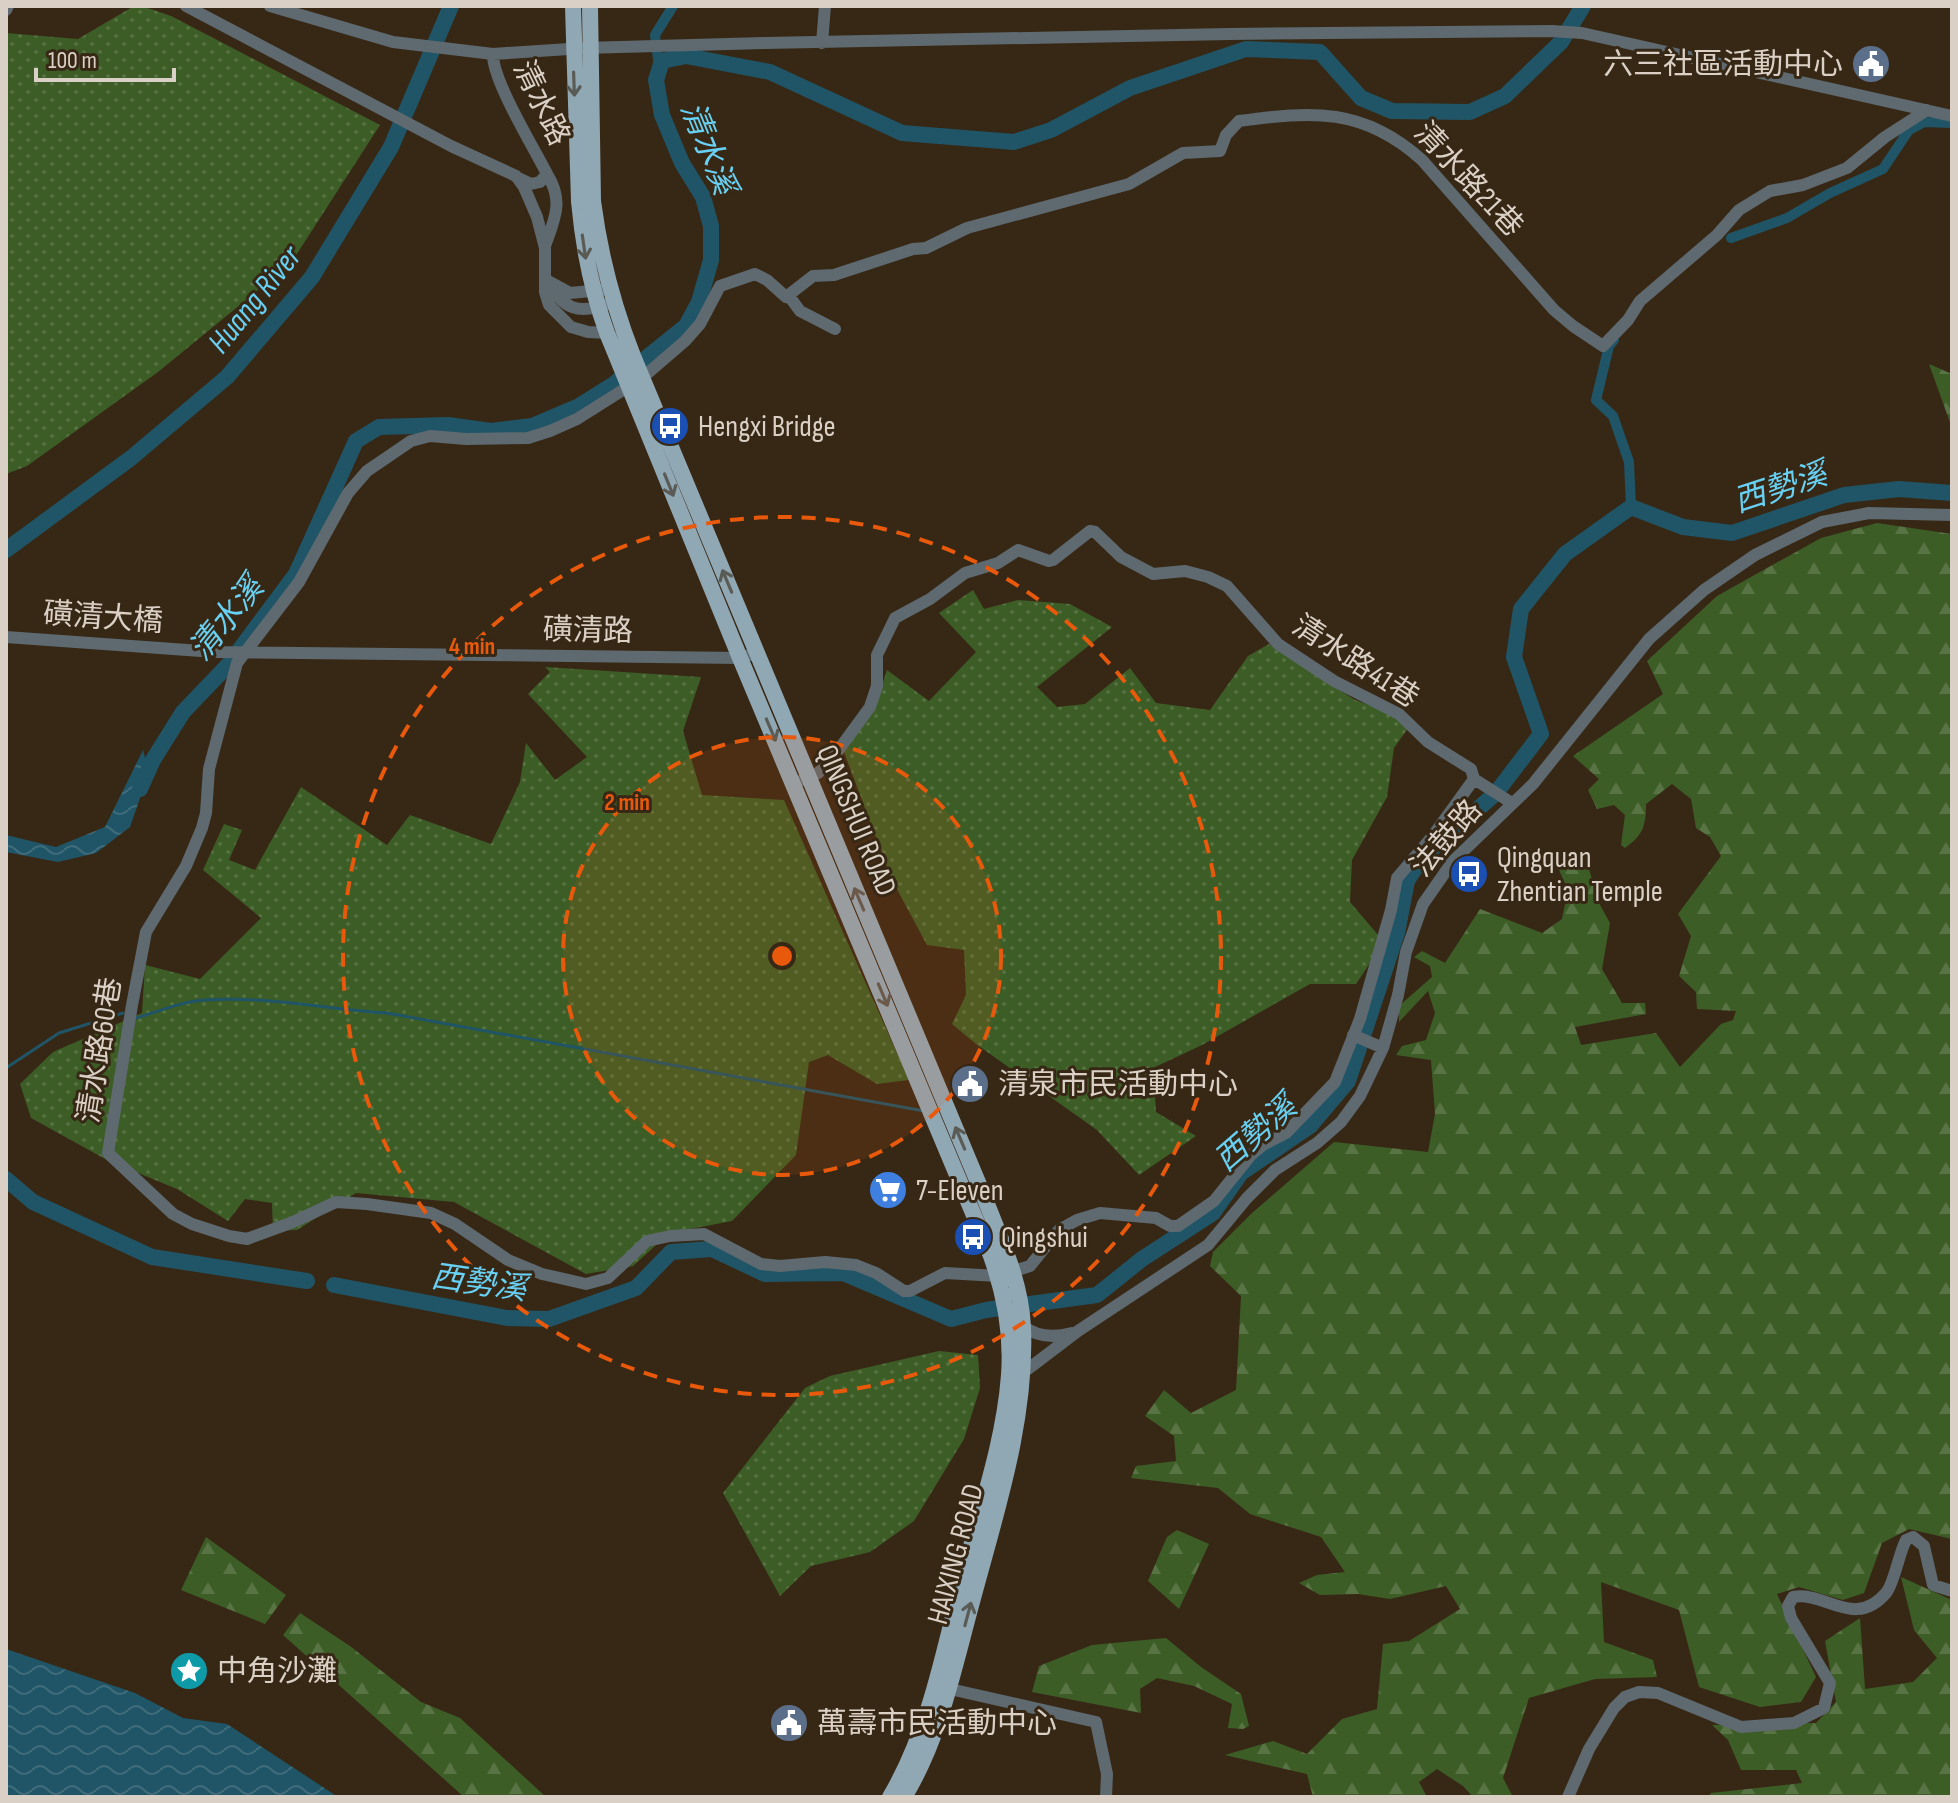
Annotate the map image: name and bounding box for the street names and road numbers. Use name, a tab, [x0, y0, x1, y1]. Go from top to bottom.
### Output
street label: 清水路	[505, 55, 577, 152]
street label: 清水路21巷	[1406, 115, 1530, 244]
street label: 磺清大橋	[42, 596, 164, 640]
street label: 清水路41巷	[1286, 608, 1425, 716]
street label: 磺清路	[543, 612, 633, 650]
street label: QINGSHUI ROAD	[808, 739, 904, 901]
street label: 法鼓路	[1404, 793, 1490, 884]
street label: 清水路60巷	[71, 975, 129, 1125]
street label: HAIXING ROAD	[920, 1480, 992, 1628]

